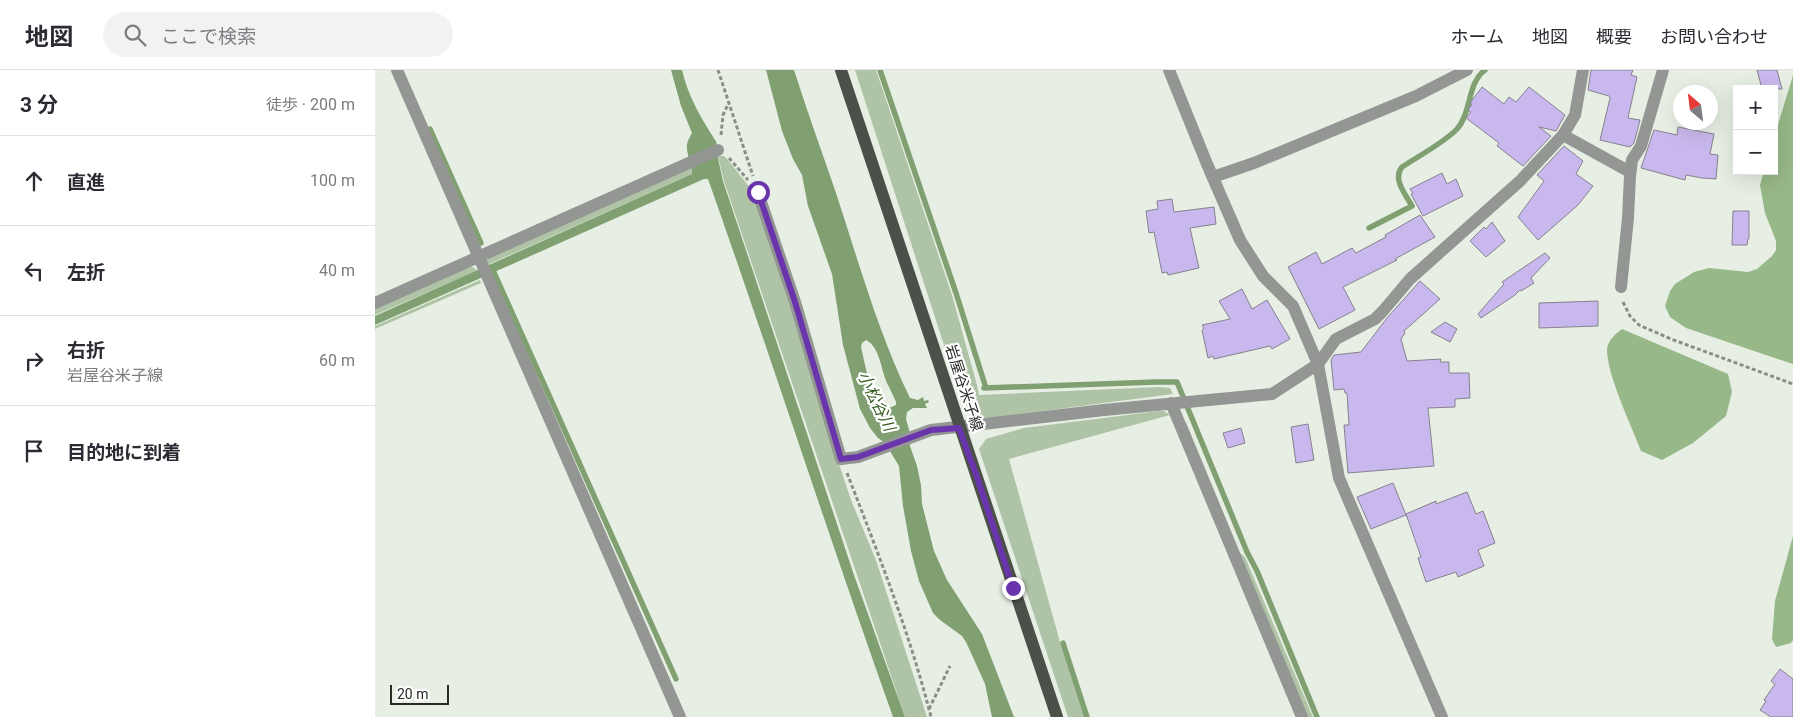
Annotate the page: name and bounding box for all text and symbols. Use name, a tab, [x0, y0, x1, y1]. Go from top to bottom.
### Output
search box	[103, 12, 453, 57]
icon: search	[121, 21, 149, 49]
text: 地図	[25, 23, 73, 51]
text: ここで検索	[161, 25, 256, 48]
text: ホーム	[1451, 26, 1504, 47]
text: 地図	[1532, 26, 1568, 47]
text: 概要	[1596, 26, 1632, 47]
text: お問い合わせ	[1660, 26, 1768, 47]
north arrow	[1673, 85, 1718, 130]
map controls	[1733, 85, 1778, 175]
button: +	[1733, 85, 1778, 130]
text: 3 分	[20, 93, 58, 117]
text: 徒歩 · 200 m	[266, 95, 355, 114]
button: −	[1733, 130, 1778, 175]
icon: ahead	[20, 167, 48, 195]
text: 直進	[67, 171, 105, 194]
text: 100 m	[310, 171, 355, 190]
route start	[747, 181, 770, 204]
icon: left	[20, 257, 48, 285]
text: 左折	[67, 261, 105, 284]
text: 40 m	[319, 261, 355, 280]
text: 右折	[67, 339, 105, 362]
street label: 岩屋谷米子線	[942, 342, 986, 434]
icon: right	[20, 347, 48, 375]
text: 60 m	[319, 351, 355, 370]
text: 岩屋谷米子線	[67, 366, 163, 385]
water label: 小松谷川	[854, 368, 900, 436]
icon: arrive	[20, 437, 48, 465]
text: 目的地に到着	[67, 441, 181, 464]
route end	[1002, 577, 1025, 600]
scale bar	[390, 682, 449, 705]
text: 20 m	[397, 686, 429, 702]

